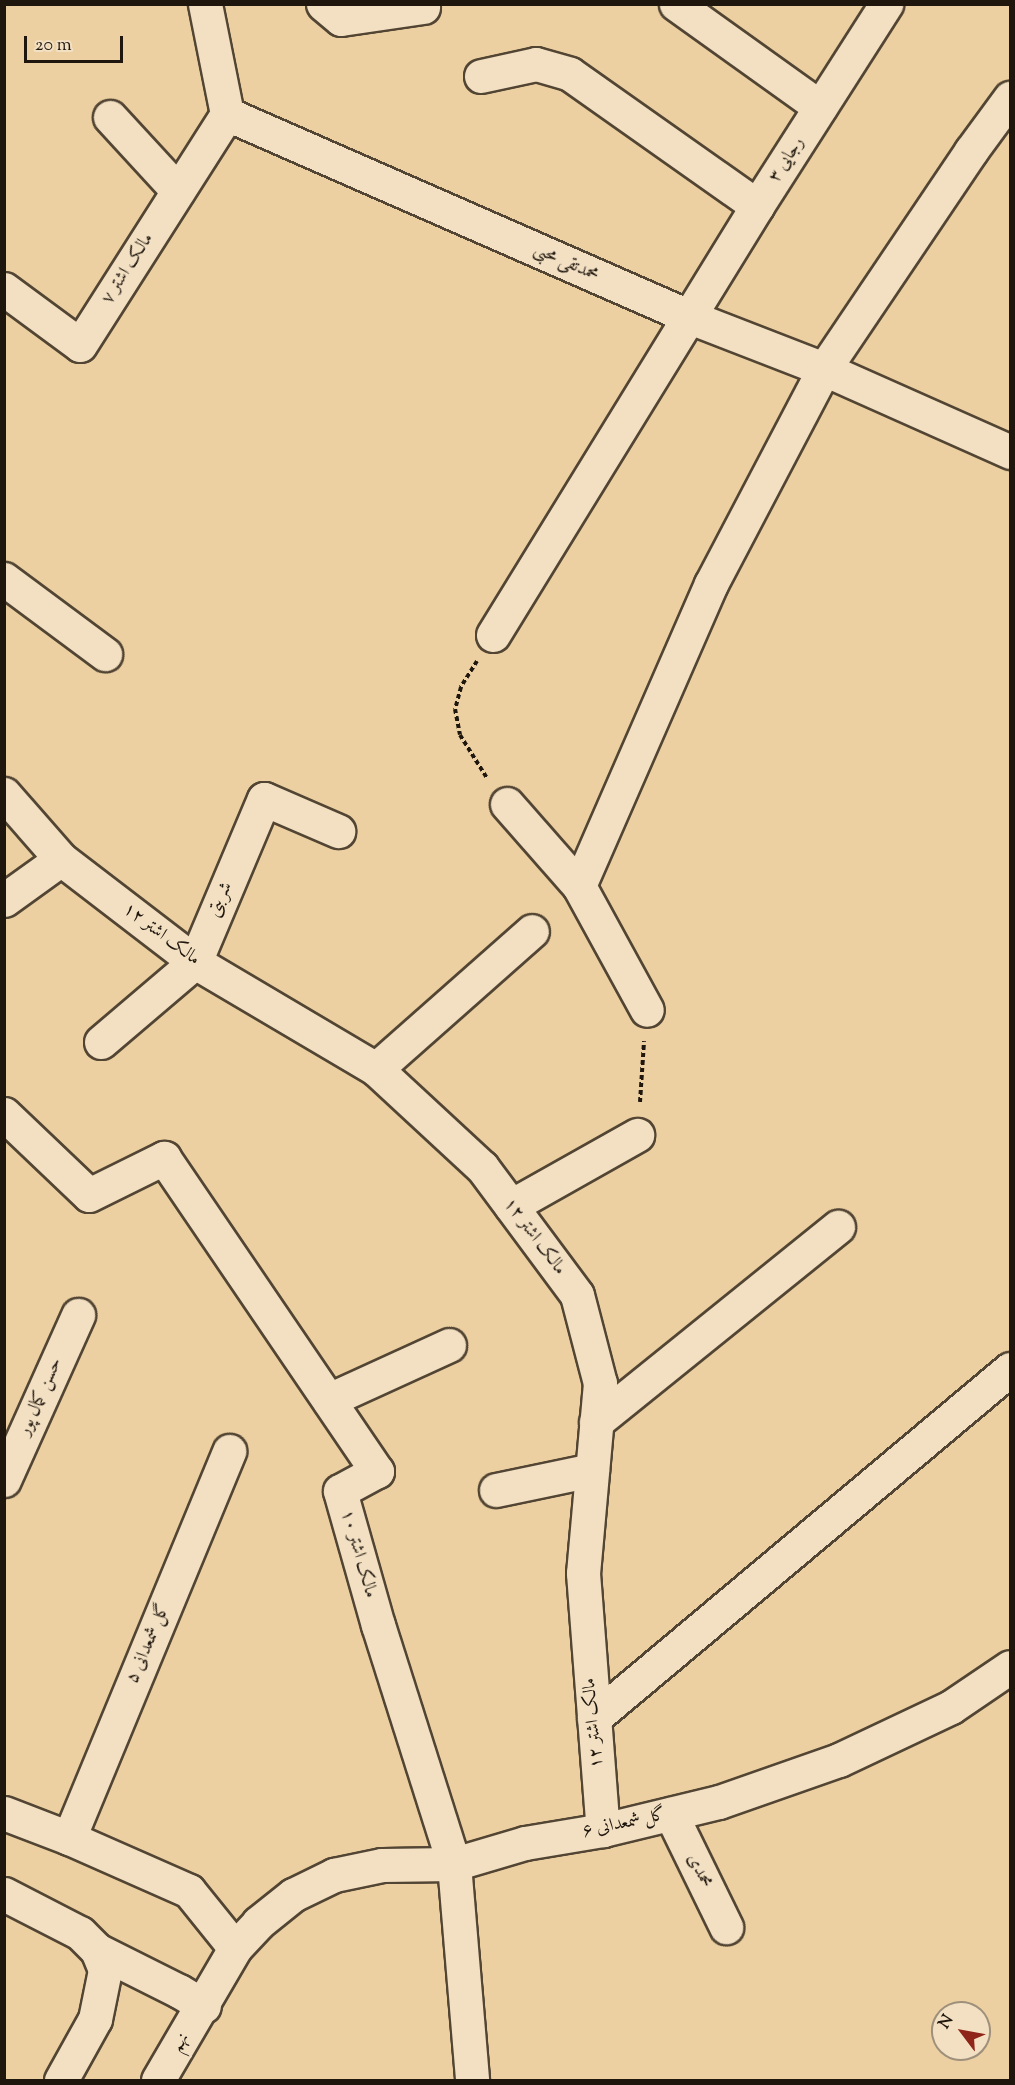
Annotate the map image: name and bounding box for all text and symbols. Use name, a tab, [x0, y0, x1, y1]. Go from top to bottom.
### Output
scale bar	[27, 24, 126, 62]
text: 20 m	[35, 33, 72, 59]
street label: رجایی ۳	[764, 133, 810, 187]
street label: مالک اشتر ۷	[97, 229, 159, 309]
street label: محمدتقی محبی	[530, 239, 602, 287]
street label: شربتی	[204, 879, 238, 921]
street label: مالک اشتر ۱۲	[118, 899, 204, 971]
street label: مالک اشتر ۱۲	[498, 1194, 570, 1280]
street label: حسن کمال پور	[14, 1355, 68, 1439]
street label: مالک اشتر ۱۰	[335, 1507, 381, 1601]
street label: گل شمعدانی ۵	[123, 1601, 175, 1687]
street label: مالک اشتر ۱۲	[579, 1677, 609, 1769]
street label: گل شمعدانی ۶	[581, 1805, 667, 1843]
street label: محمدی	[682, 1850, 716, 1892]
north arrow	[931, 2001, 991, 2061]
text: N	[934, 2011, 960, 2034]
street label: نهم	[167, 2029, 195, 2057]

